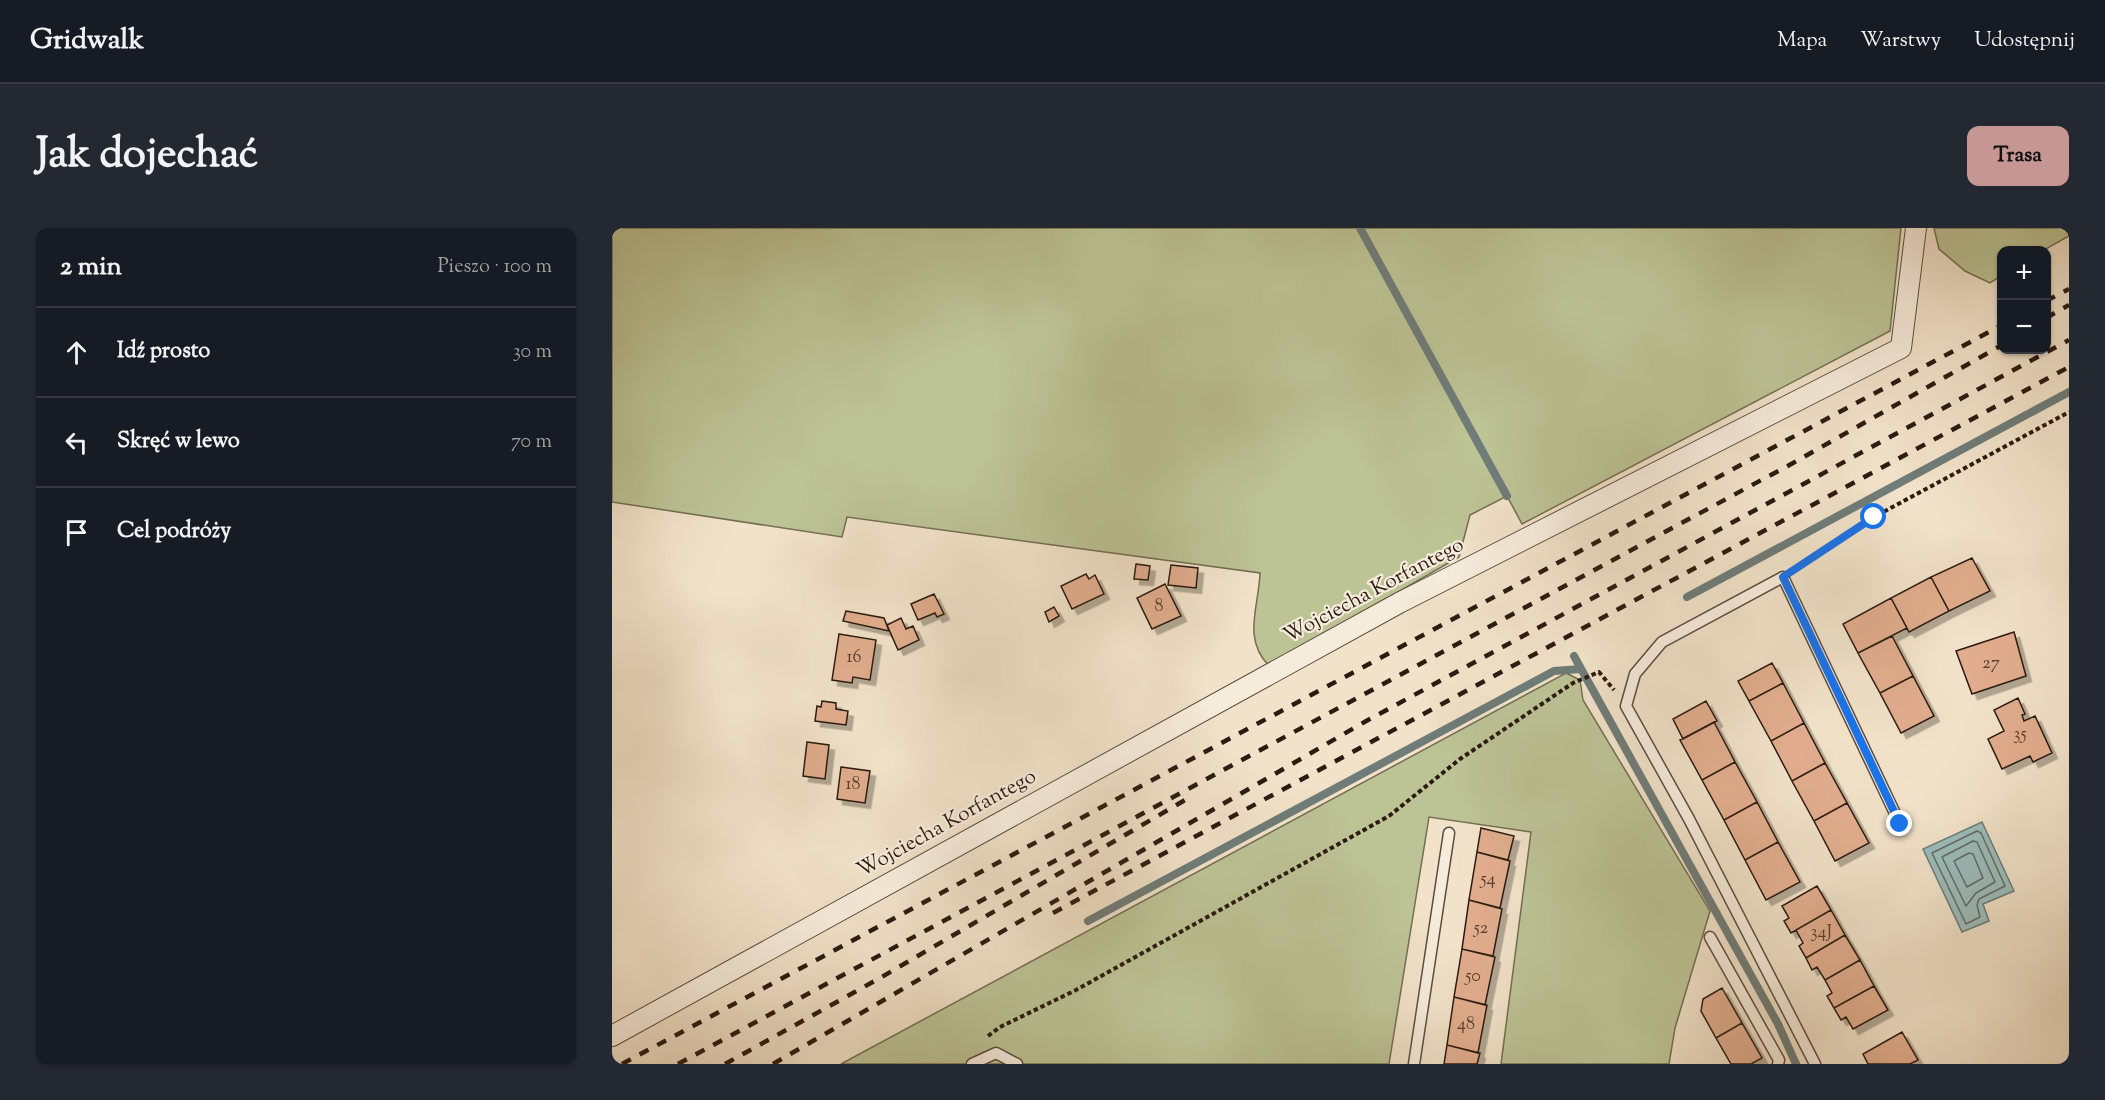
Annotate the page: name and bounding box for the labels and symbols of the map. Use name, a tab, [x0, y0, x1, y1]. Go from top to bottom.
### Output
route start	[1860, 503, 1886, 529]
street label: Wojciecha Korfantego	[1278, 531, 1470, 651]
house number: 8	[1155, 594, 1164, 620]
house number: 16	[846, 645, 862, 671]
house number: 27	[1982, 651, 2000, 677]
house number: 35	[2013, 722, 2027, 748]
street label: Wojciecha Korfantego	[852, 762, 1042, 886]
house number: 18	[845, 772, 861, 798]
route end	[1886, 810, 1912, 836]
house number: 54	[1479, 867, 1496, 893]
house number: 52	[1473, 916, 1489, 942]
house number: 34J	[1810, 920, 1832, 946]
house number: 50	[1464, 964, 1481, 990]
house number: 48	[1457, 1012, 1475, 1038]

